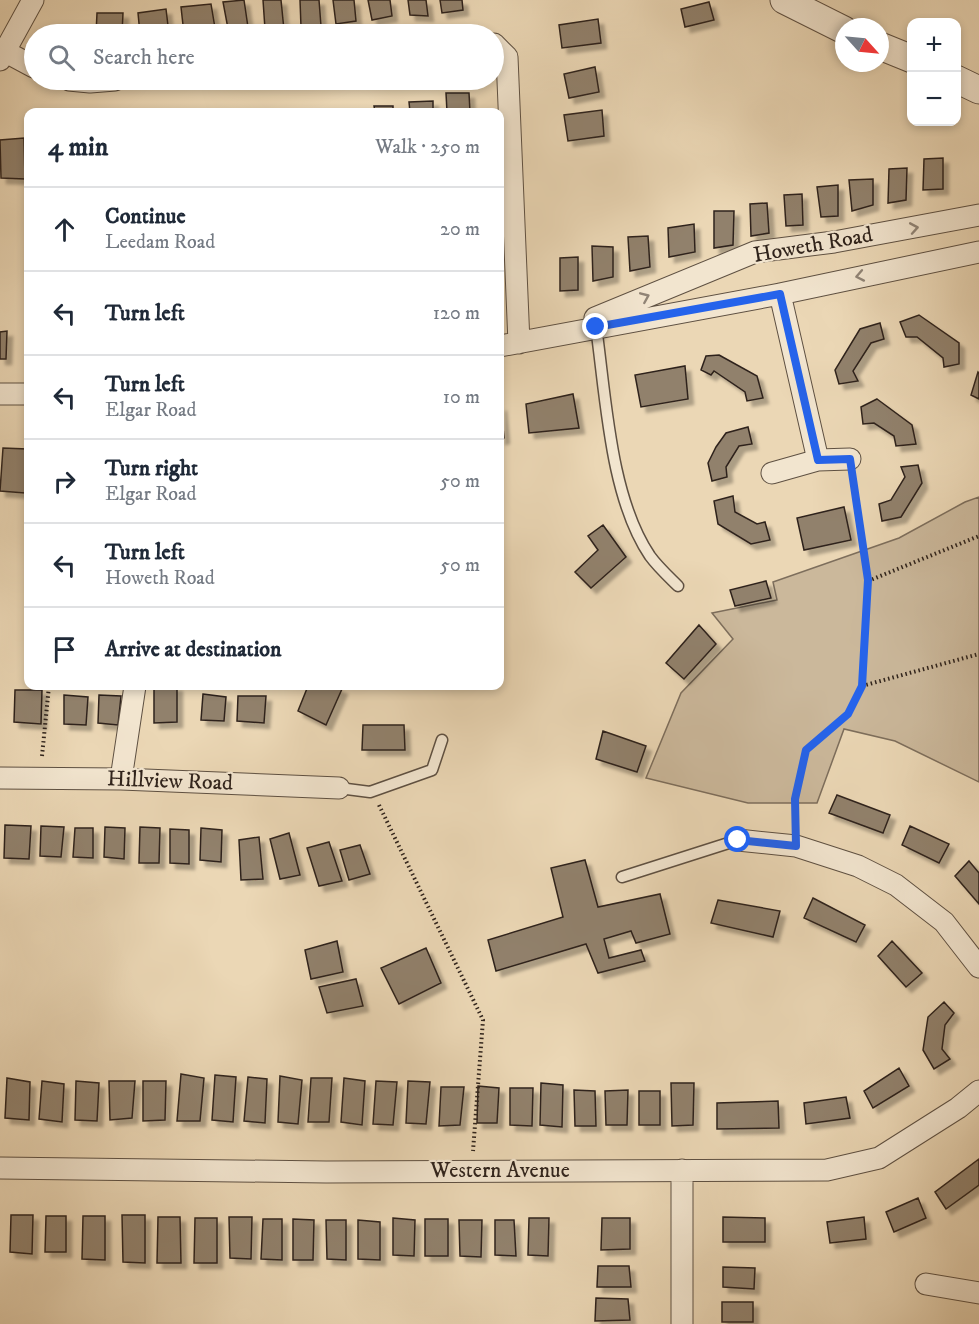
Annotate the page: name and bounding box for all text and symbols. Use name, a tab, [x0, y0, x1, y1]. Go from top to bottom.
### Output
north arrow	[835, 18, 889, 72]
map controls	[907, 18, 961, 126]
button: +	[907, 18, 961, 72]
search box	[24, 24, 504, 90]
icon: search	[45, 41, 78, 74]
text: Search here	[93, 44, 195, 71]
button: −	[907, 72, 961, 126]
text: 4 min	[48, 131, 108, 164]
text: Walk · 250 m	[375, 135, 480, 160]
text: Continue	[105, 203, 186, 230]
icon: ahead	[48, 213, 81, 246]
text: 20 m	[440, 217, 480, 242]
street label: Howeth Road	[751, 221, 875, 269]
one-way arrow	[909, 222, 918, 234]
text: Leedam Road	[105, 230, 215, 255]
one-way arrow	[855, 269, 865, 282]
one-way arrow	[639, 292, 650, 304]
icon: left	[48, 297, 81, 330]
text: Turn left	[105, 300, 185, 327]
text: 120 m	[433, 301, 480, 326]
route end	[582, 313, 608, 339]
text: Turn left	[105, 371, 185, 398]
icon: left	[48, 381, 81, 414]
text: 10 m	[443, 385, 480, 410]
text: Elgar Road	[105, 398, 197, 423]
text: Turn right	[105, 455, 198, 482]
icon: right	[48, 465, 81, 498]
text: 50 m	[440, 469, 480, 494]
text: Elgar Road	[105, 482, 197, 507]
text: Turn left	[105, 539, 185, 566]
icon: left	[48, 549, 81, 582]
text: 50 m	[440, 553, 480, 578]
text: Howeth Road	[105, 566, 215, 591]
icon: arrive	[48, 633, 81, 666]
text: Arrive at destination	[105, 636, 282, 663]
street label: Hillview Road	[107, 765, 233, 797]
route start	[724, 826, 750, 852]
street label: Western Avenue	[429, 1157, 570, 1184]

